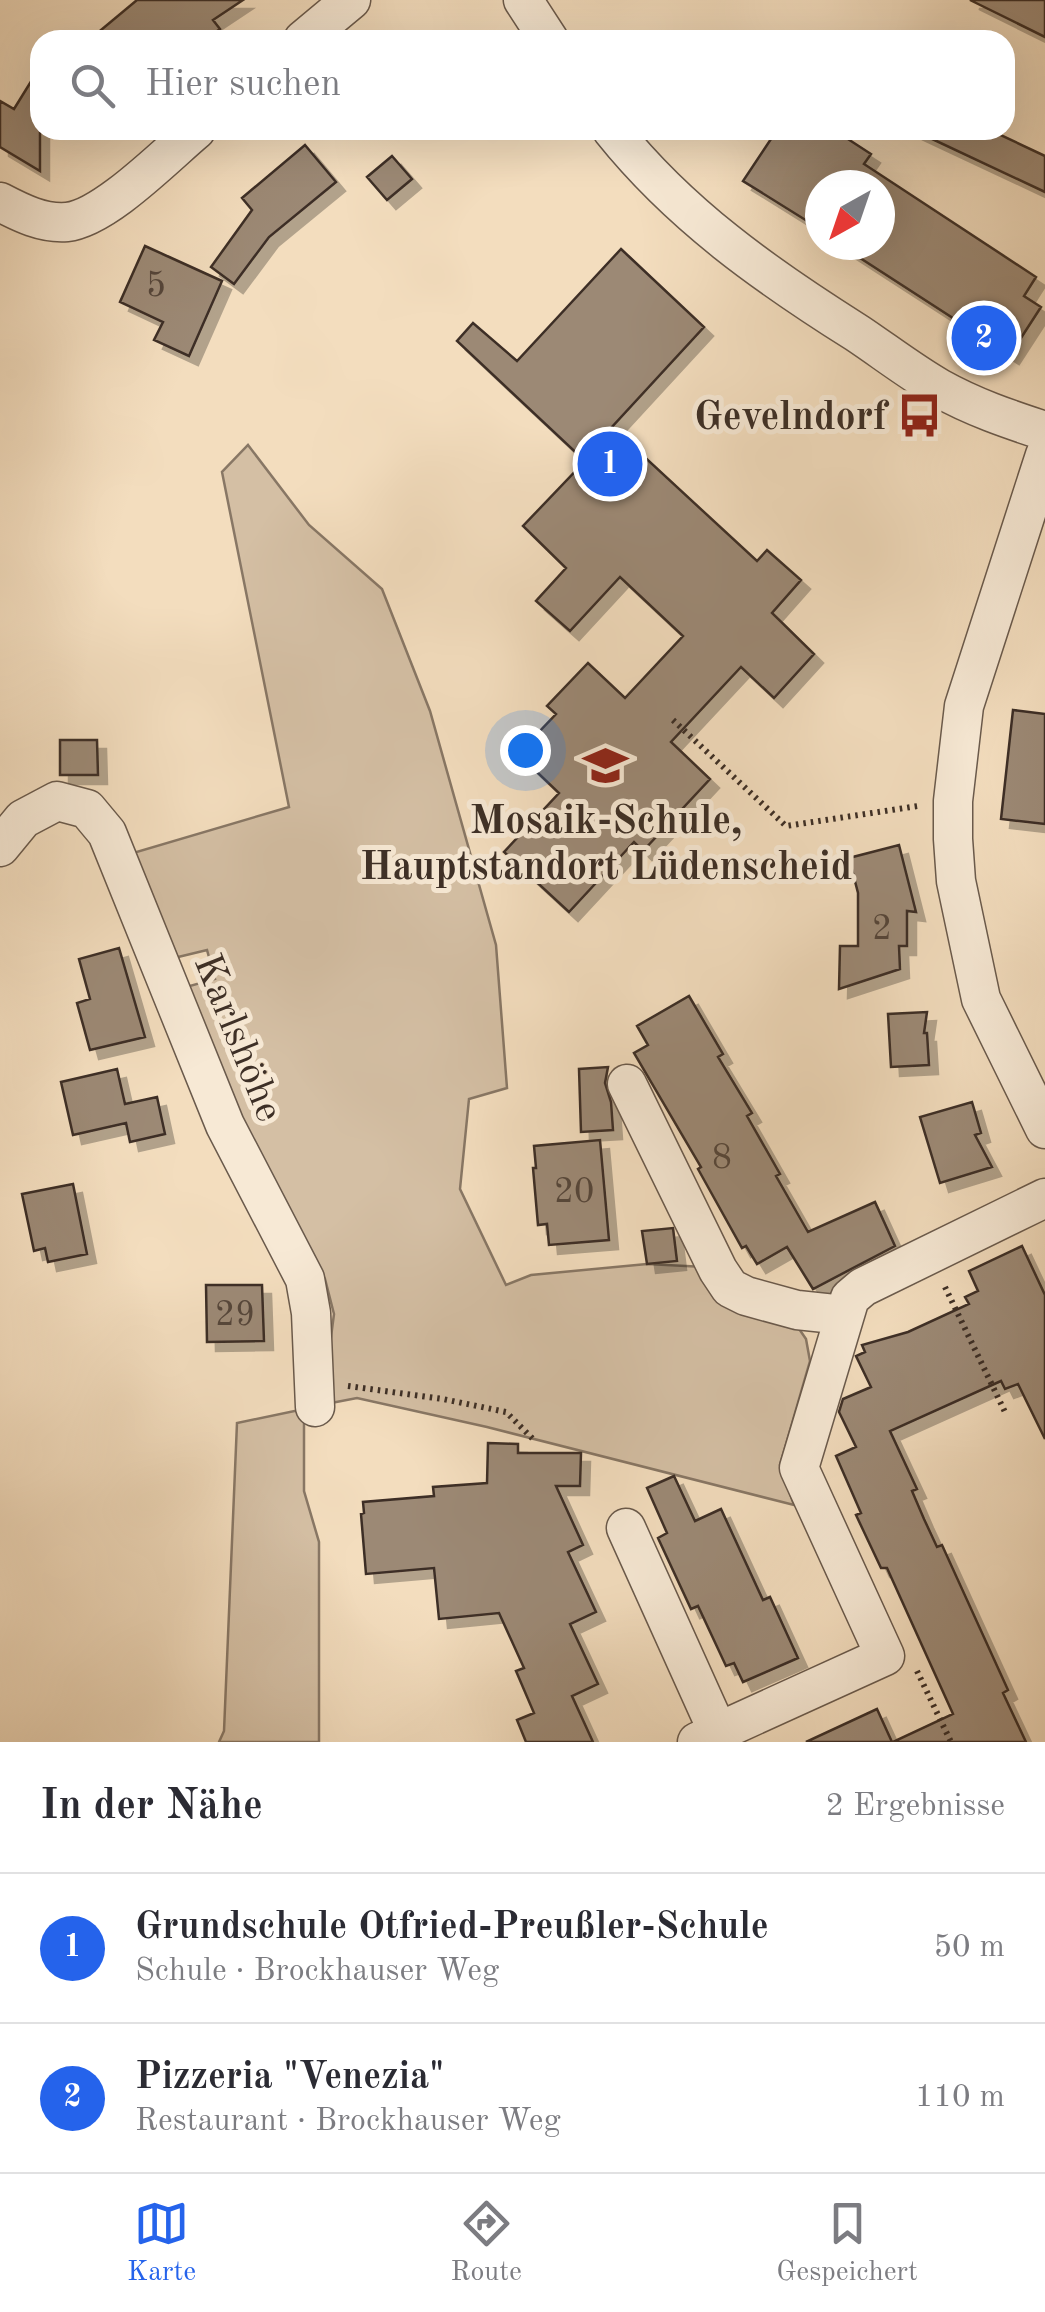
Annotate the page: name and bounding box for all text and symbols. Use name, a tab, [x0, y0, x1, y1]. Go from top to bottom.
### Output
search box	[30, 30, 1015, 140]
icon: search	[65, 58, 120, 113]
text: Hier suchen	[145, 66, 341, 104]
north arrow	[805, 170, 895, 260]
house number: 5	[146, 269, 166, 304]
pin: 2	[952, 300, 1016, 376]
bus stop icon: Gevelndorf	[896, 391, 944, 439]
place label: Gevelndorf	[694, 399, 890, 439]
pin: 1	[578, 426, 642, 502]
your location	[500, 725, 551, 776]
school or university icon: Mosaik-Schule, Hauptstandort Lüdenscheid	[582, 742, 630, 790]
place label: Mosaik-Schule, Hauptstandort Lüdenscheid	[360, 803, 852, 889]
house number: 2	[872, 912, 892, 947]
street label: Karlshöhe	[185, 949, 288, 1128]
house number: 8	[712, 1141, 732, 1176]
house number: 20	[554, 1175, 594, 1210]
house number: 29	[215, 1298, 255, 1333]
text: In der Nähe	[40, 1786, 263, 1828]
text: 2 Ergebnisse	[825, 1791, 1005, 1823]
text: Grundschule Otfried-Preußler-Schule	[135, 1909, 769, 1947]
text: 1	[63, 1932, 82, 1964]
text: 50 m	[934, 1932, 1005, 1964]
text: Schule · Brockhauser Weg	[135, 1956, 499, 1988]
text: Pizzeria "Venezia"	[135, 2059, 444, 2097]
text: 2	[63, 2082, 82, 2114]
text: 110 m	[915, 2082, 1005, 2114]
text: Restaurant · Brockhauser Weg	[135, 2106, 561, 2138]
tab: Karte	[127, 2196, 196, 2291]
tab: Route	[450, 2196, 522, 2291]
tab: Gespeichert	[776, 2196, 918, 2291]

